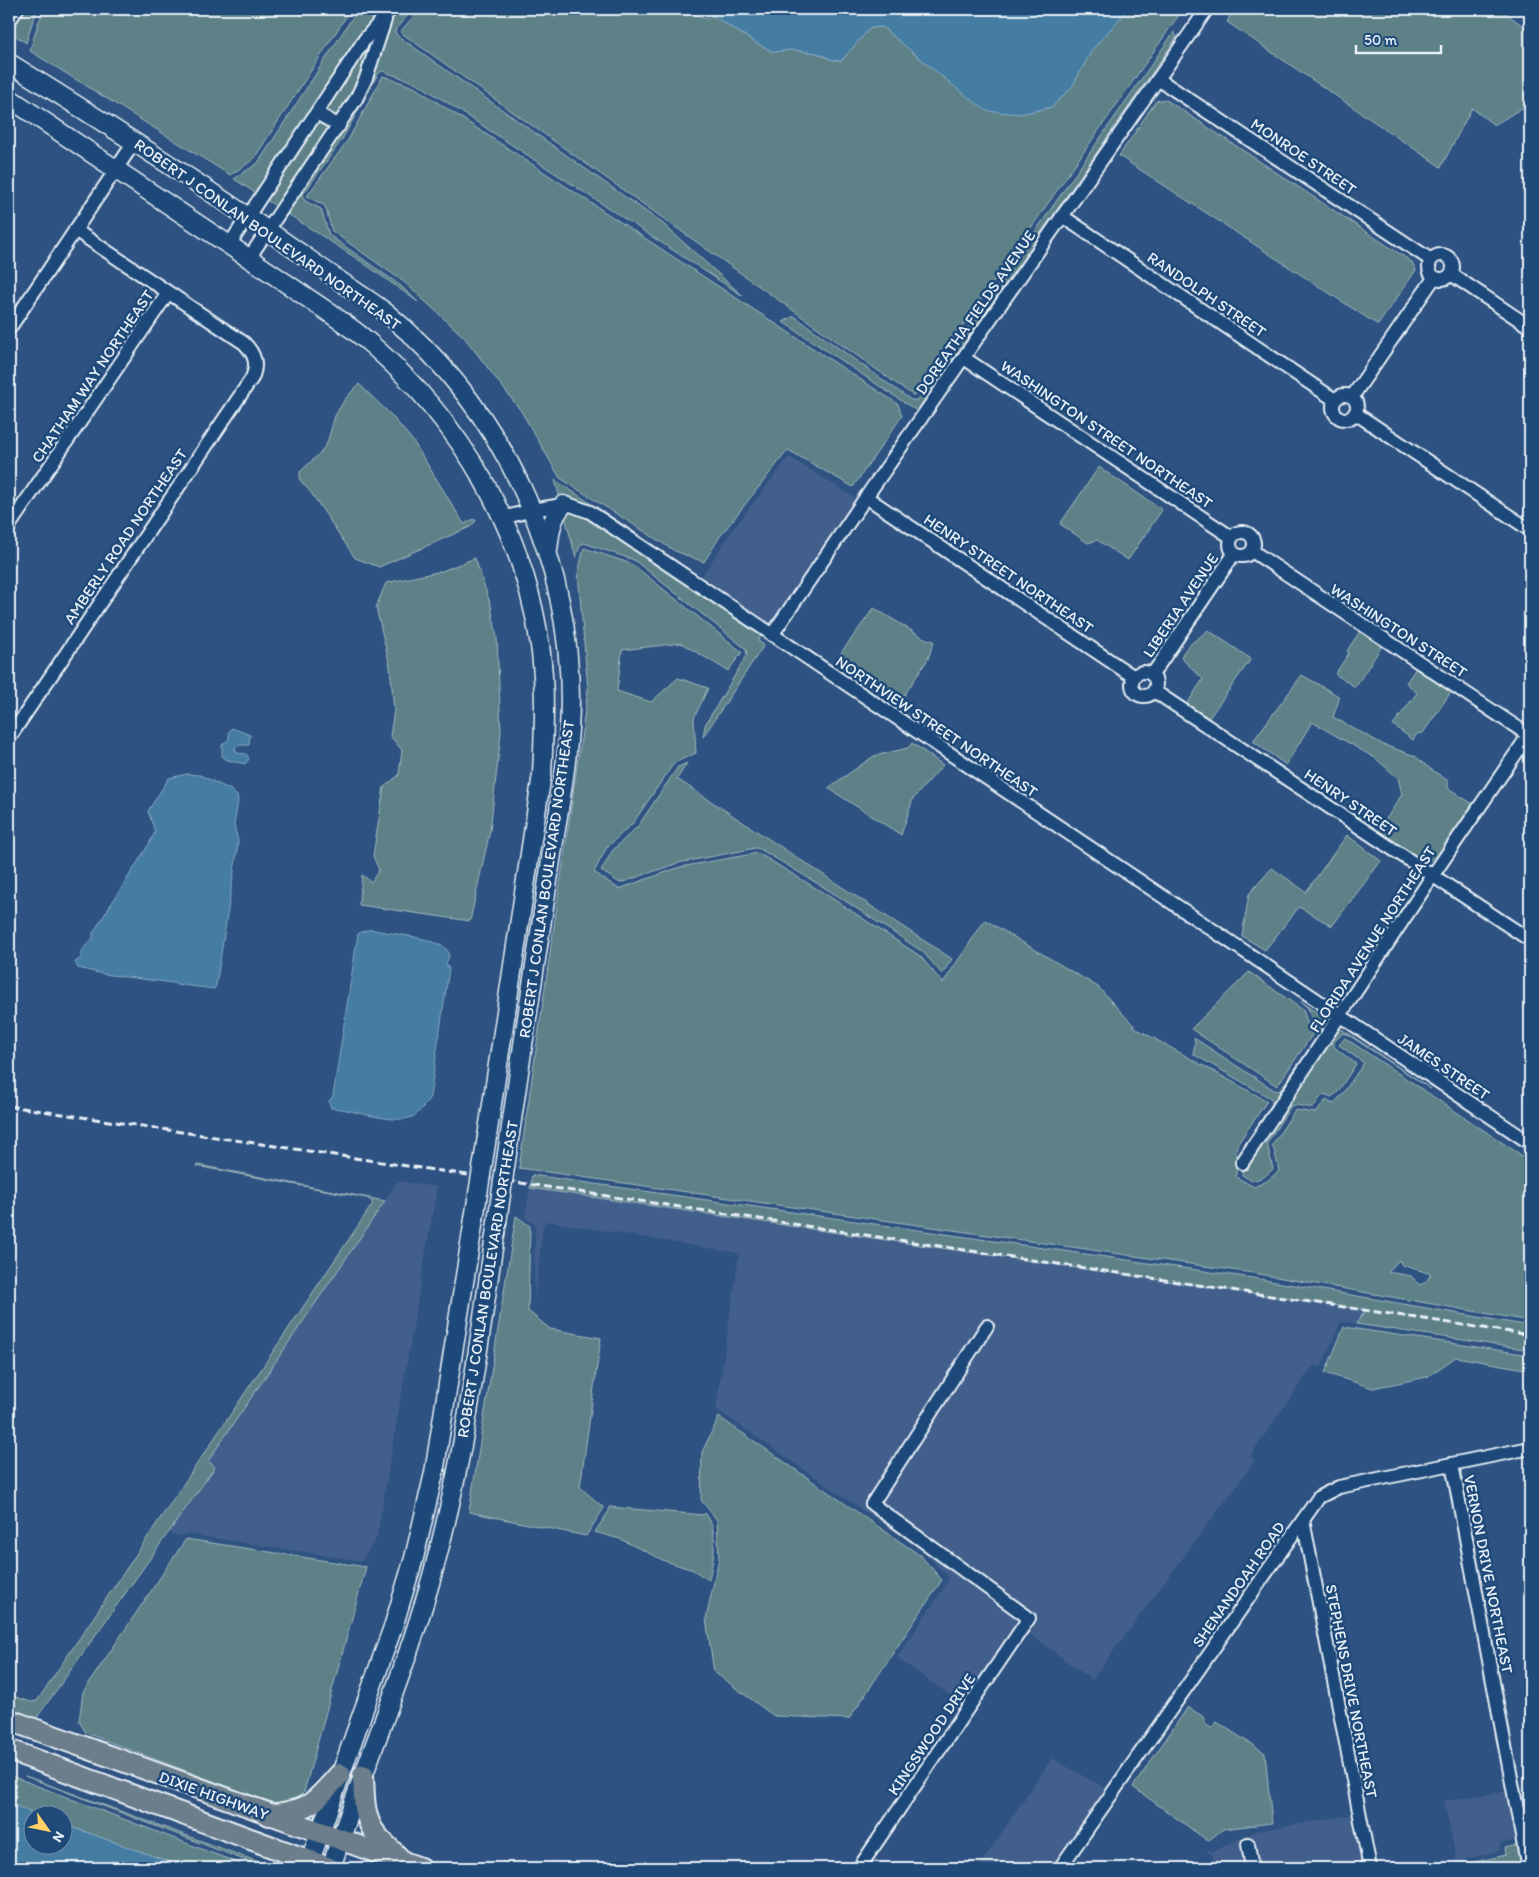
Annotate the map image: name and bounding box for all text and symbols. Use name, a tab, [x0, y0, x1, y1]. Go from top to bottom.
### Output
scale bar	[1356, 22, 1442, 54]
text: 50 m	[1364, 31, 1397, 49]
street label: MONROE STREET	[1247, 114, 1360, 199]
street label: ROBERT J CONLAN BOULEVARD NORTHEAST	[131, 135, 405, 334]
street label: DOREATHA FIELDS AVENUE	[911, 226, 1040, 398]
street label: RANDOLPH STREET	[1144, 248, 1270, 341]
street label: CHATHAM WAY NORTHEAST	[27, 286, 157, 466]
street label: WASHINGTON STREET NORTHEAST	[997, 356, 1216, 513]
street label: AMBERLY ROAD NORTHEAST	[59, 445, 191, 628]
street label: HENRY STREET NORTHEAST	[920, 510, 1097, 637]
street label: LIBERIA AVENUE	[1139, 549, 1222, 661]
street label: WASHINGTON STREET	[1327, 579, 1471, 682]
street label: NORTHVIEW STREET NORTHEAST	[832, 652, 1041, 801]
street label: ROBERT J CONLAN BOULEVARD NORTHEAST	[515, 719, 578, 1039]
street label: HENRY STREET	[1301, 764, 1401, 840]
street label: FLORIDA AVENUE NORTHEAST	[1305, 843, 1440, 1036]
street label: JAMES STREET	[1394, 1029, 1493, 1104]
street label: ROBERT J CONLAN BOULEVARD NORTHEAST	[453, 1119, 522, 1439]
street label: VERNON DRIVE NORTHEAST	[1460, 1473, 1517, 1675]
street label: SHENANDOAH ROAD	[1188, 1518, 1289, 1651]
street label: STEPHENS DRIVE NORTHEAST	[1321, 1583, 1382, 1800]
street label: KINGSWOOD DRIVE	[884, 1670, 979, 1799]
street label: DIXIE HIGHWAY	[156, 1767, 271, 1824]
north arrow	[22, 1804, 72, 1854]
text: N	[49, 1828, 68, 1845]

